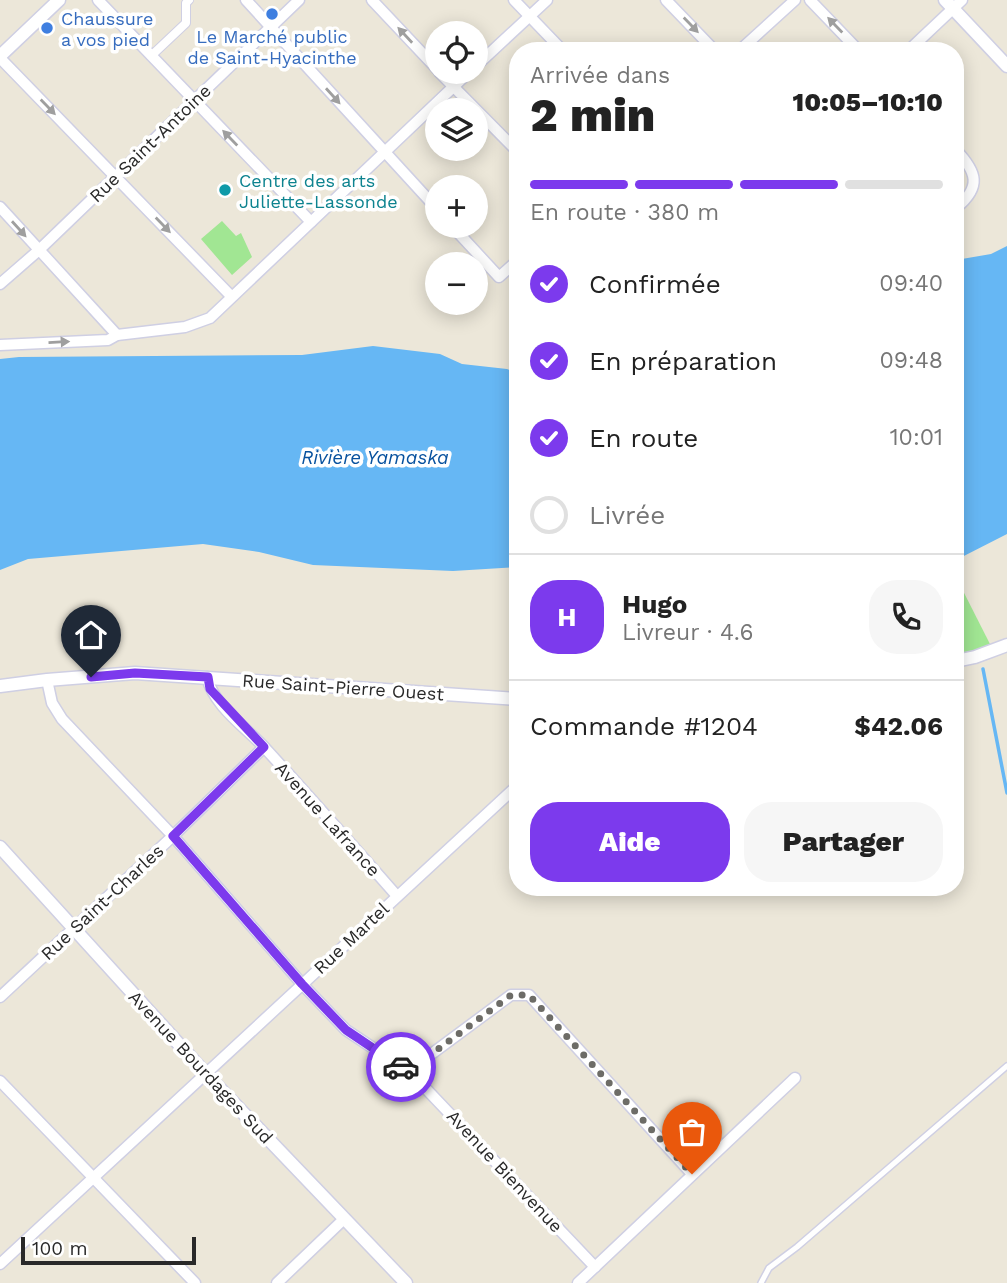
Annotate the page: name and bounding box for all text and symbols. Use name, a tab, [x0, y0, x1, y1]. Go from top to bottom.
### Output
marker: Le Marché public de Saint-Hyacinthe	[264, 6, 280, 22]
place label: Chaussure a vos pied	[61, 8, 153, 50]
one-way arrow	[682, 16, 698, 33]
one-way arrow	[826, 17, 843, 34]
marker: Chaussure a vos pied	[39, 20, 55, 36]
map controls	[425, 21, 488, 315]
button: locate	[425, 21, 488, 84]
place label: Le Marché public de Saint-Hyacinthe	[187, 26, 357, 68]
one-way arrow	[397, 26, 413, 44]
text: Arrivée dans	[530, 62, 670, 89]
street label: Rue Saint-Antoine	[85, 80, 215, 206]
one-way arrow	[325, 87, 341, 104]
text: 10:05–10:10	[793, 87, 943, 117]
text: 2 min	[530, 88, 655, 142]
one-way arrow	[39, 98, 56, 115]
button: layers	[425, 98, 488, 161]
one-way arrow	[221, 129, 238, 146]
place label: Centre des arts Juliette-Lassonde	[239, 170, 398, 212]
button: +	[425, 175, 488, 238]
marker: Centre des arts Juliette-Lassonde	[217, 182, 233, 198]
text: En route · 380 m	[530, 199, 719, 226]
one-way arrow	[155, 217, 172, 234]
one-way arrow	[11, 220, 27, 237]
button: −	[425, 252, 488, 315]
icon: check	[530, 265, 568, 303]
text: Confirmée	[589, 269, 721, 299]
text: 09:40	[879, 270, 943, 297]
one-way arrow	[48, 337, 70, 348]
icon: check	[530, 342, 568, 380]
text: En préparation	[589, 346, 777, 376]
text: 09:48	[879, 347, 943, 374]
icon: check	[530, 419, 568, 457]
text: En route	[589, 423, 698, 453]
text: 10:01	[890, 424, 943, 451]
water label: Rivière Yamaska	[301, 446, 449, 469]
text: Livrée	[589, 500, 665, 530]
button: phone	[869, 580, 943, 654]
text: Hugo	[622, 589, 687, 619]
text: H	[557, 602, 577, 632]
pin	[61, 605, 121, 677]
icon: home	[72, 616, 110, 654]
text: Livreur · 4.6	[622, 619, 754, 646]
street label: Rue Saint-Pierre Ouest	[241, 669, 445, 705]
text: Commande #1204	[530, 711, 758, 741]
text: $42.06	[854, 711, 943, 741]
street label: Avenue Lafrance	[271, 757, 385, 881]
button: Aide	[530, 802, 730, 882]
button: Partager	[744, 802, 943, 882]
street label: Rue Saint-Charles	[36, 840, 168, 964]
street label: Rue Martel	[309, 898, 393, 978]
street label: Avenue Bourdages Sud	[125, 986, 277, 1148]
courier	[366, 1032, 436, 1102]
icon: car	[382, 1048, 420, 1086]
pin	[662, 1102, 722, 1174]
street label: Avenue Bienvenue	[443, 1105, 567, 1237]
icon: bag	[673, 1113, 711, 1151]
scale bar	[21, 1234, 196, 1266]
text: 100 m	[32, 1237, 88, 1260]

